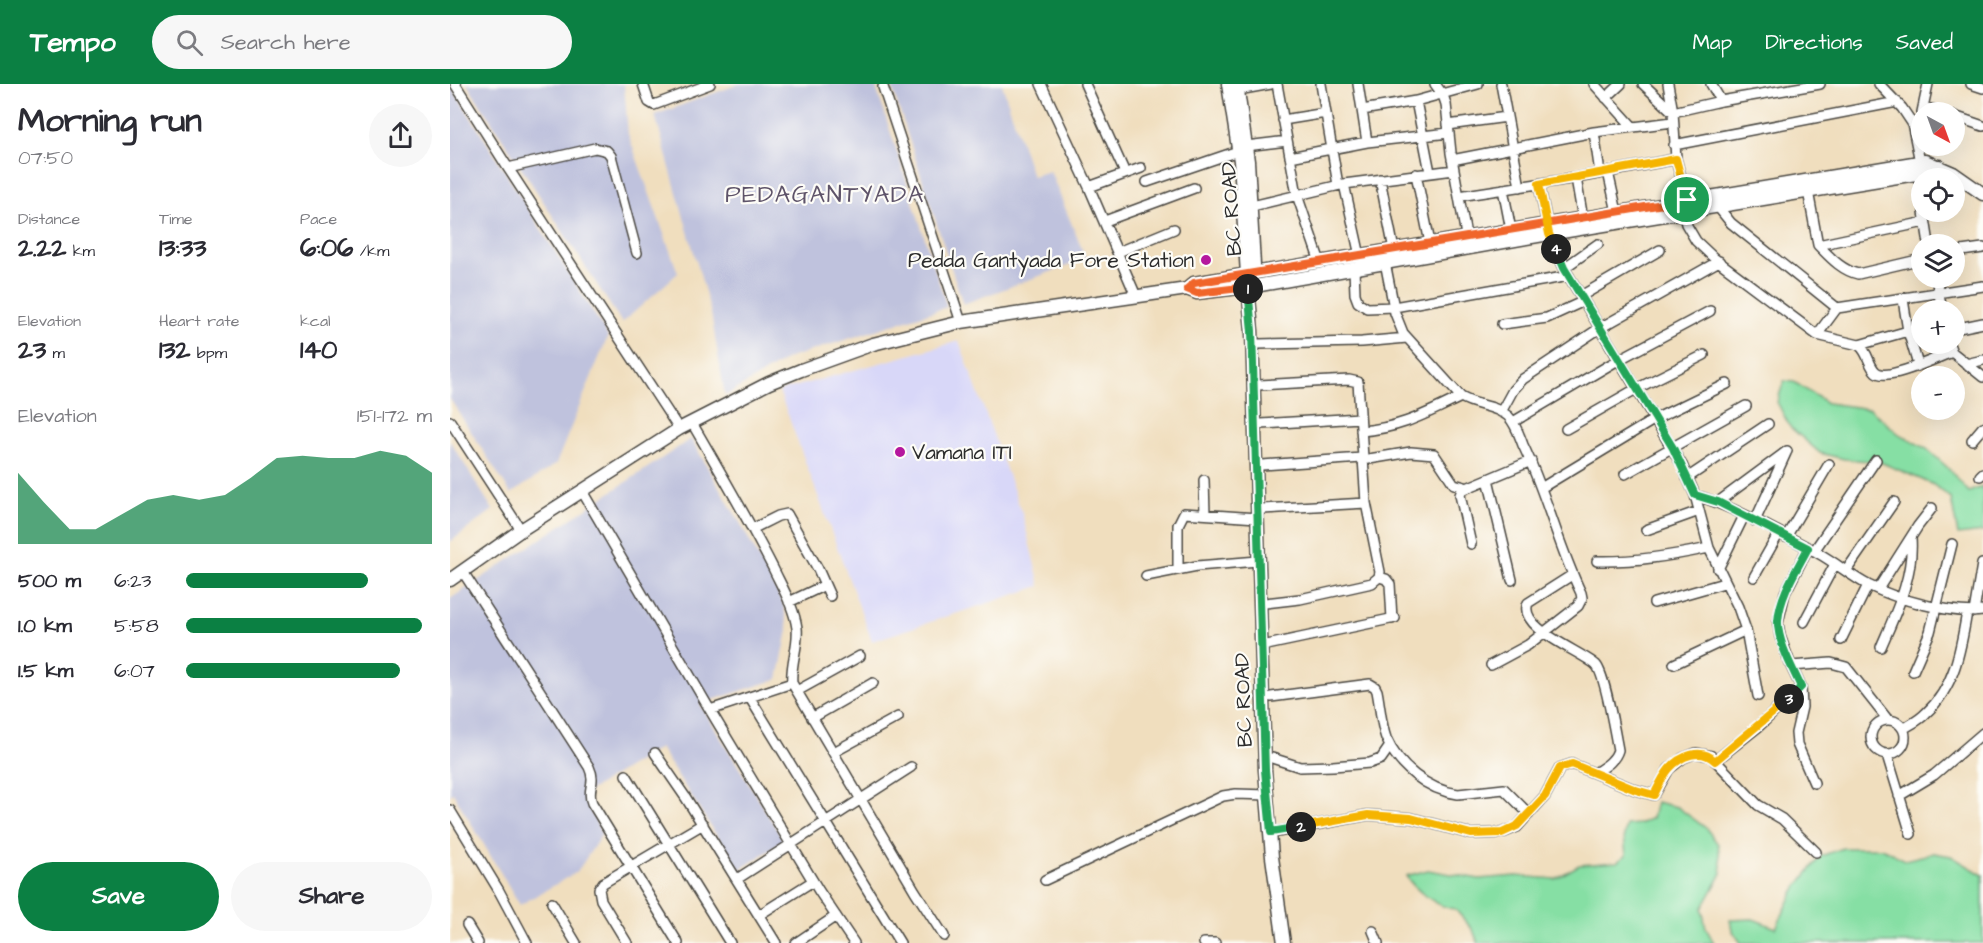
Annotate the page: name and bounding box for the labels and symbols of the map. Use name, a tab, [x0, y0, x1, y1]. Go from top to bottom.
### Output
north arrow	[1911, 102, 1965, 156]
street label: BC ROAD	[1214, 161, 1249, 257]
pin	[1661, 174, 1712, 225]
district label: PEDAGANTYADA	[725, 178, 925, 212]
pin: 4	[1541, 234, 1571, 264]
place label: Pedda Gantyada Fore Station	[908, 246, 1194, 277]
marker: Pedda Gantyada Fore Station	[1199, 253, 1213, 267]
pin: 1	[1233, 274, 1263, 304]
place label: Vamana ITI	[912, 438, 1012, 467]
marker: Vamana ITI	[893, 445, 907, 459]
street label: BC ROAD	[1227, 652, 1260, 748]
pin: 3	[1774, 684, 1804, 714]
pin: 2	[1286, 812, 1316, 842]

